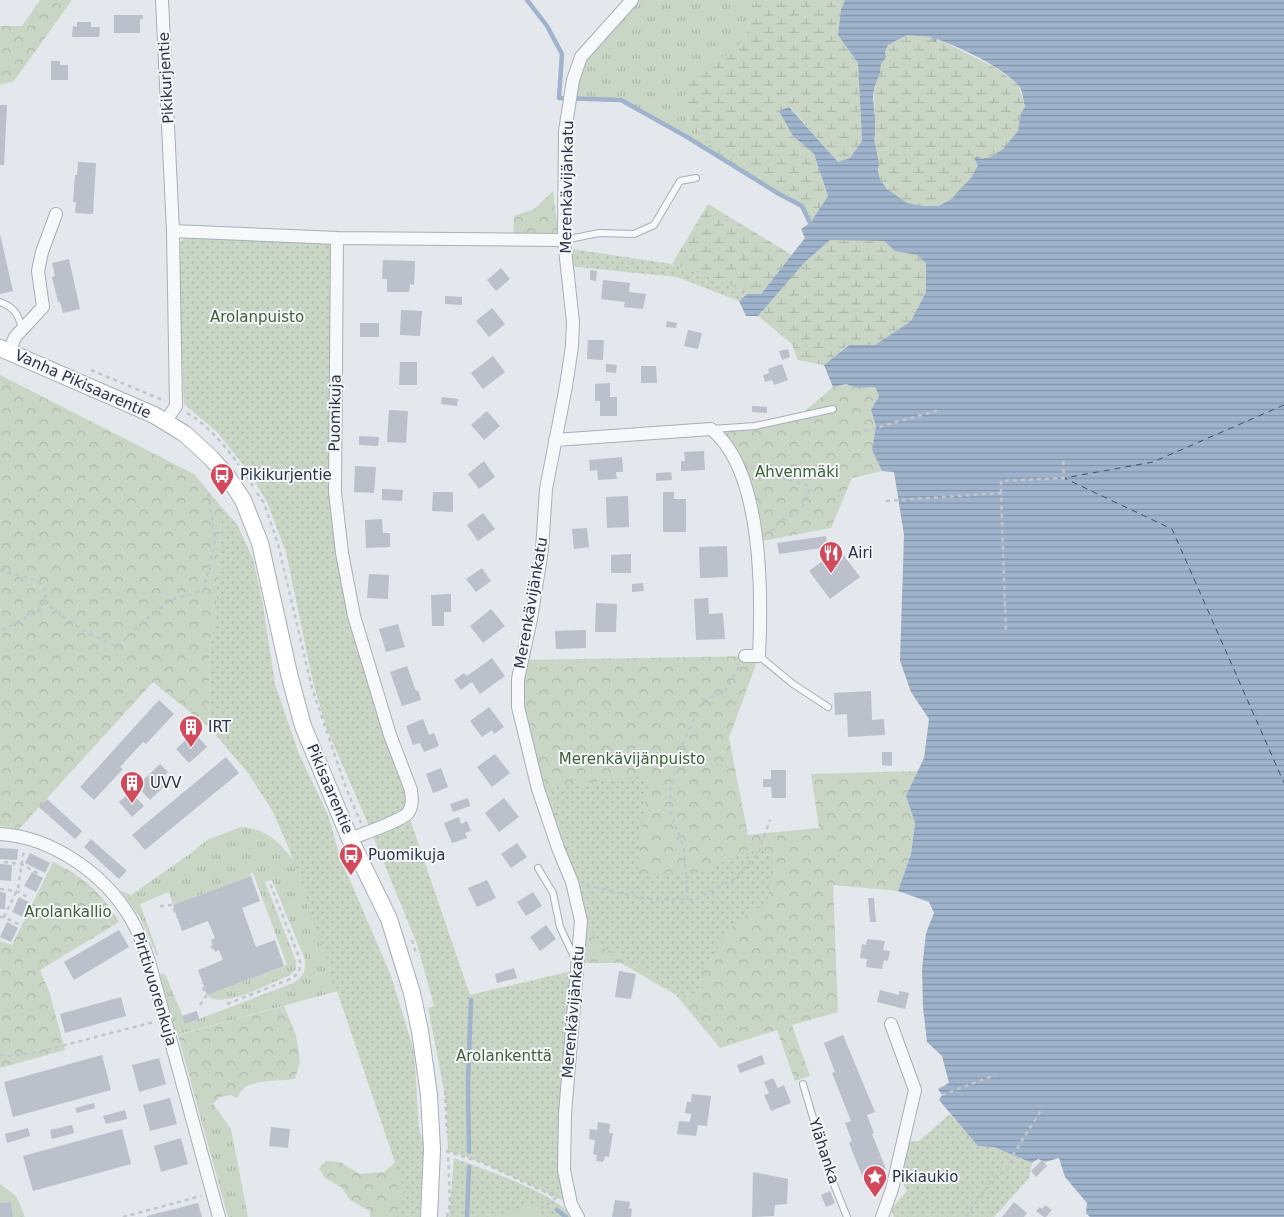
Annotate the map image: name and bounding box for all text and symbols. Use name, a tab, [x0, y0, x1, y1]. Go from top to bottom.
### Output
street label: Pikikurjentie	[155, 32, 177, 124]
street label: Merenkävijänkatu	[557, 120, 577, 254]
park label: Arolanpuisto	[210, 308, 304, 326]
street label: Vanha Pikisaarentie	[12, 346, 154, 422]
street label: Puomikuja	[325, 374, 345, 452]
bus stop icon: Pikikurjentie	[209, 462, 235, 496]
park label: Ahvenmäki	[755, 463, 839, 481]
place label: Pikikurjentie	[240, 466, 332, 484]
street label: Merenkävijänkatu	[511, 536, 551, 670]
restaurant icon: Airi	[818, 540, 844, 574]
place label: Airi	[848, 544, 873, 562]
building icon: IRT	[178, 714, 204, 748]
place label: IRT	[208, 718, 232, 736]
street label: Pikisaarentie	[303, 741, 357, 837]
park label: Merenkävijänpuisto	[559, 750, 705, 768]
building icon: UVV	[119, 770, 145, 804]
place label: UVV	[150, 774, 182, 792]
bus stop icon: Puomikuja	[338, 842, 364, 876]
place label: Puomikuja	[368, 846, 445, 864]
park label: Arolankallio	[24, 903, 112, 921]
street label: Pirttivuorenkuja	[129, 930, 181, 1048]
street label: Merenkävijänkatu	[558, 945, 588, 1079]
park label: Arolankenttä	[456, 1047, 552, 1065]
street label: Ylähanka	[805, 1115, 843, 1186]
place icon: Pikiaukio	[862, 1164, 888, 1198]
place label: Pikiaukio	[892, 1168, 958, 1186]

